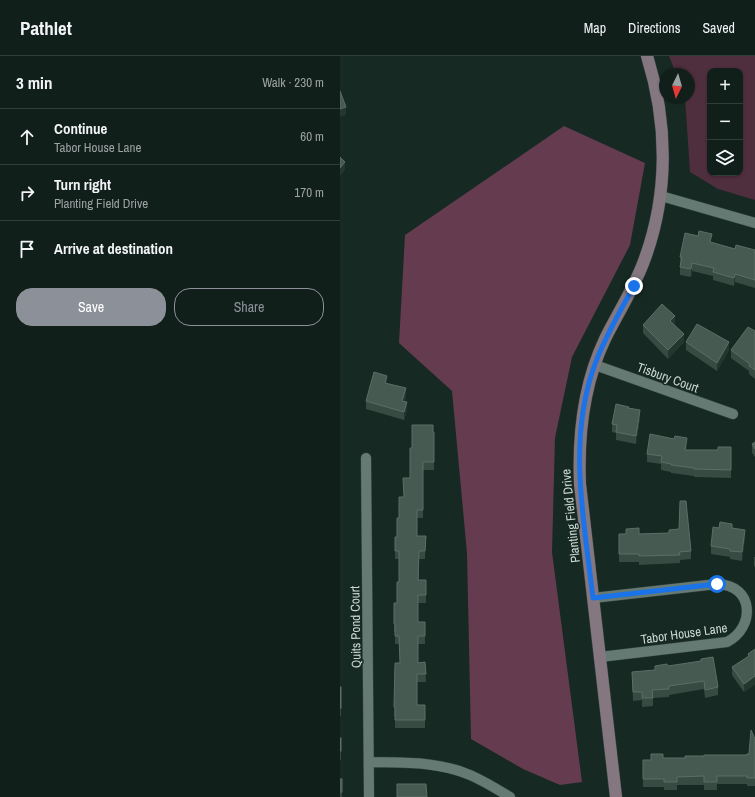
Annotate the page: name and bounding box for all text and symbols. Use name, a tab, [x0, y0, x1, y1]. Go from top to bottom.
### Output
text: Pathlet	[20, 15, 72, 41]
text: Map	[584, 19, 606, 37]
text: Directions	[628, 19, 680, 37]
text: Saved	[702, 19, 735, 37]
north arrow	[659, 68, 695, 104]
map controls	[707, 68, 743, 176]
button: +	[707, 68, 743, 104]
text: 3 min	[16, 71, 52, 94]
text: Walk · 230 m	[262, 74, 324, 91]
button: −	[707, 104, 743, 140]
text: Continue	[54, 118, 107, 139]
icon: ahead	[16, 126, 38, 148]
text: 60 m	[300, 128, 324, 145]
text: Tabor House Lane	[54, 139, 141, 156]
button: layers	[707, 140, 743, 176]
text: Turn right	[54, 174, 111, 195]
icon: right	[16, 182, 38, 204]
text: 170 m	[294, 184, 324, 201]
text: Planting Field Drive	[54, 195, 148, 212]
icon: arrive	[16, 238, 38, 260]
text: Arrive at destination	[54, 238, 173, 259]
route end	[625, 277, 643, 295]
button: Save	[16, 288, 166, 326]
button: Share	[174, 288, 324, 326]
street label: Tisbury Court	[635, 358, 701, 396]
street label: Planting Field Drive	[557, 468, 584, 564]
route start	[708, 575, 726, 593]
street label: Quits Pond Court	[346, 586, 365, 668]
street label: Tabor House Lane	[640, 619, 729, 648]

